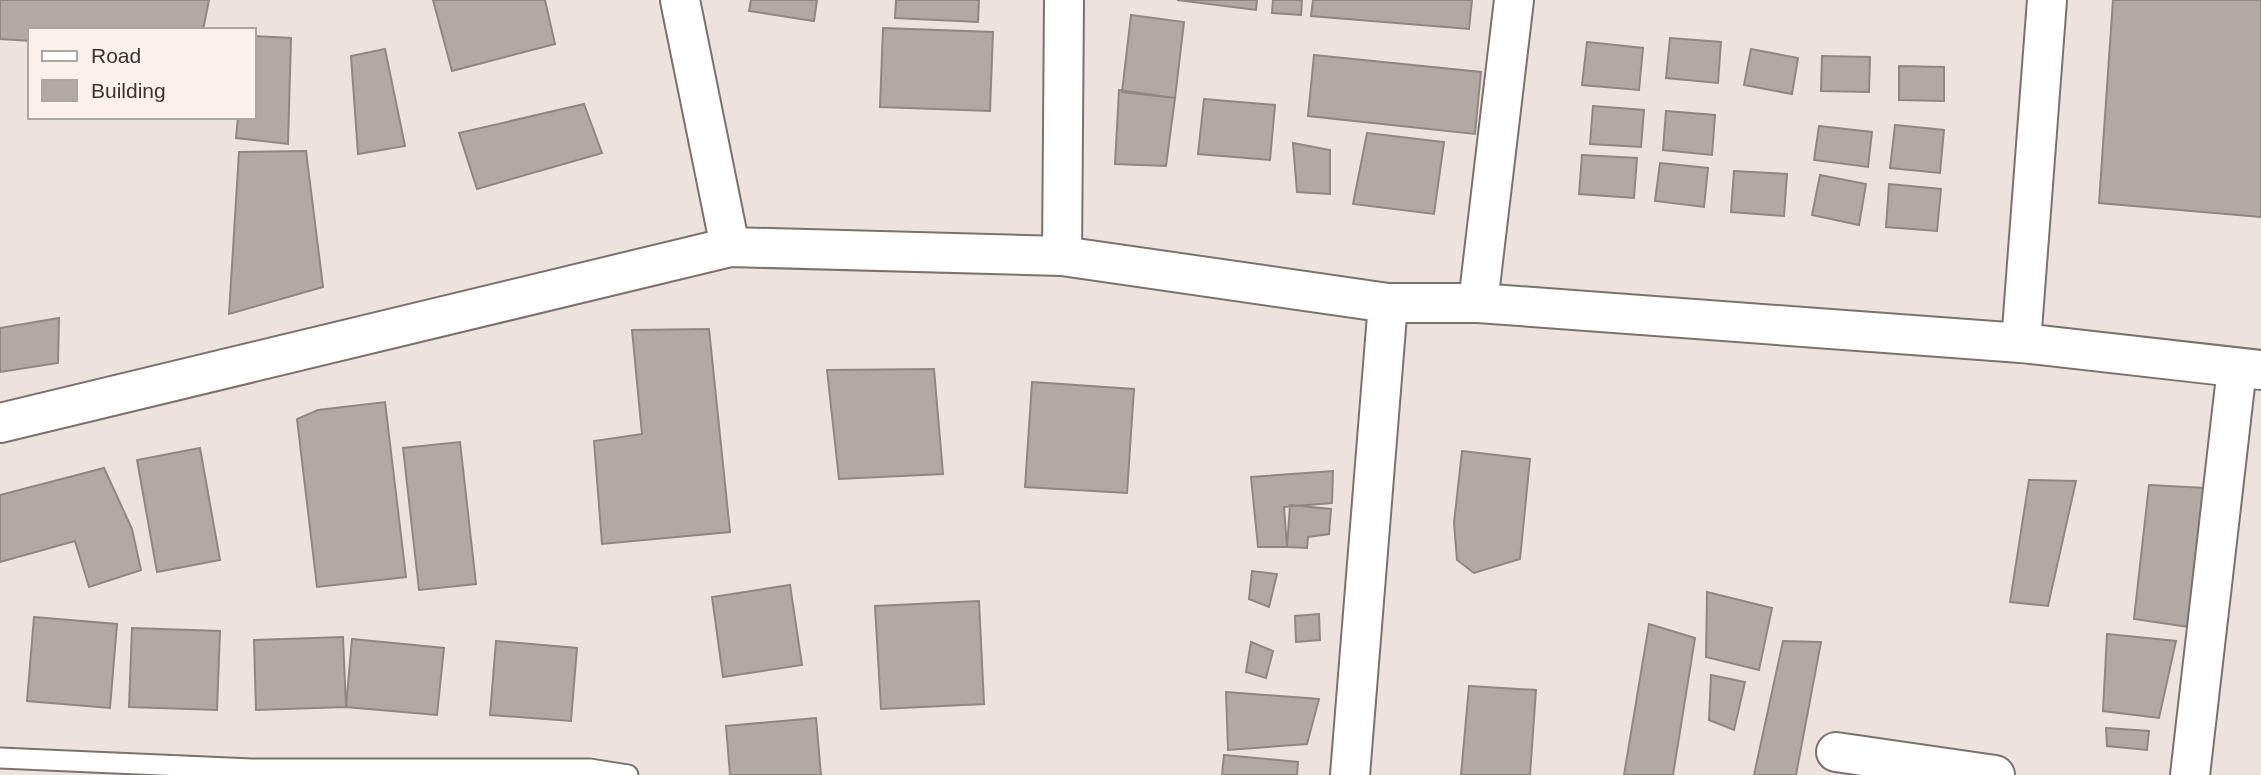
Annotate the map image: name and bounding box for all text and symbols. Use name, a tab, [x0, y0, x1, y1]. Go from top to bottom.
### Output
legend	[28, 28, 256, 119]
text: Road	[91, 44, 141, 67]
text: Building	[91, 79, 166, 102]

